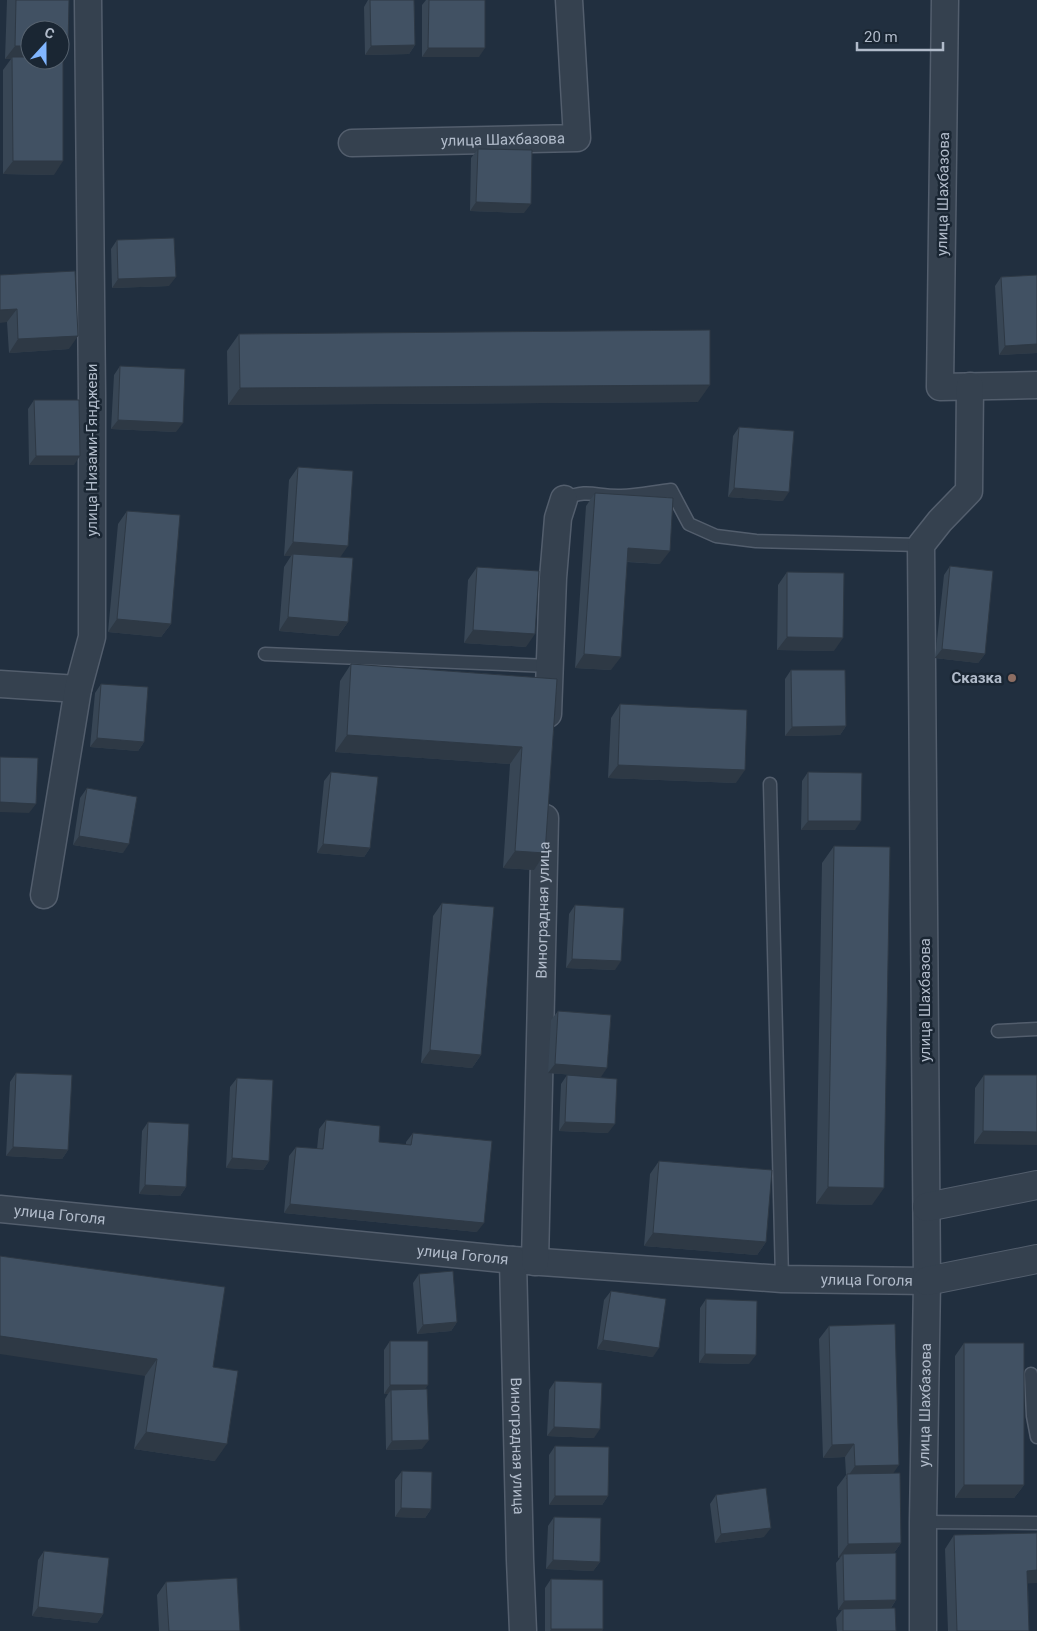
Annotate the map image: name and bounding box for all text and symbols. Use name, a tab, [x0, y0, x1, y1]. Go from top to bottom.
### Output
north arrow	[20, 20, 70, 70]
scale bar	[857, 20, 943, 52]
text: С	[43, 24, 57, 42]
text: 20 m	[864, 28, 898, 46]
street label: улица Шахбазова	[441, 129, 565, 150]
street label: улица Шахбазова	[933, 132, 953, 256]
street label: улица Низами-Гянджеви	[83, 364, 101, 536]
place label: Сказка	[952, 669, 1002, 687]
marker: Сказка	[1006, 672, 1018, 684]
street label: Виноградная улица	[532, 841, 553, 979]
street label: улица Шахбазова	[916, 938, 934, 1062]
street label: улица Гоголя	[13, 1201, 106, 1228]
street label: улица Гоголя	[416, 1241, 509, 1269]
street label: улица Гоголя	[821, 1271, 913, 1290]
street label: улица Шахбазова	[915, 1343, 935, 1467]
street label: Виноградная улица	[507, 1377, 528, 1515]

